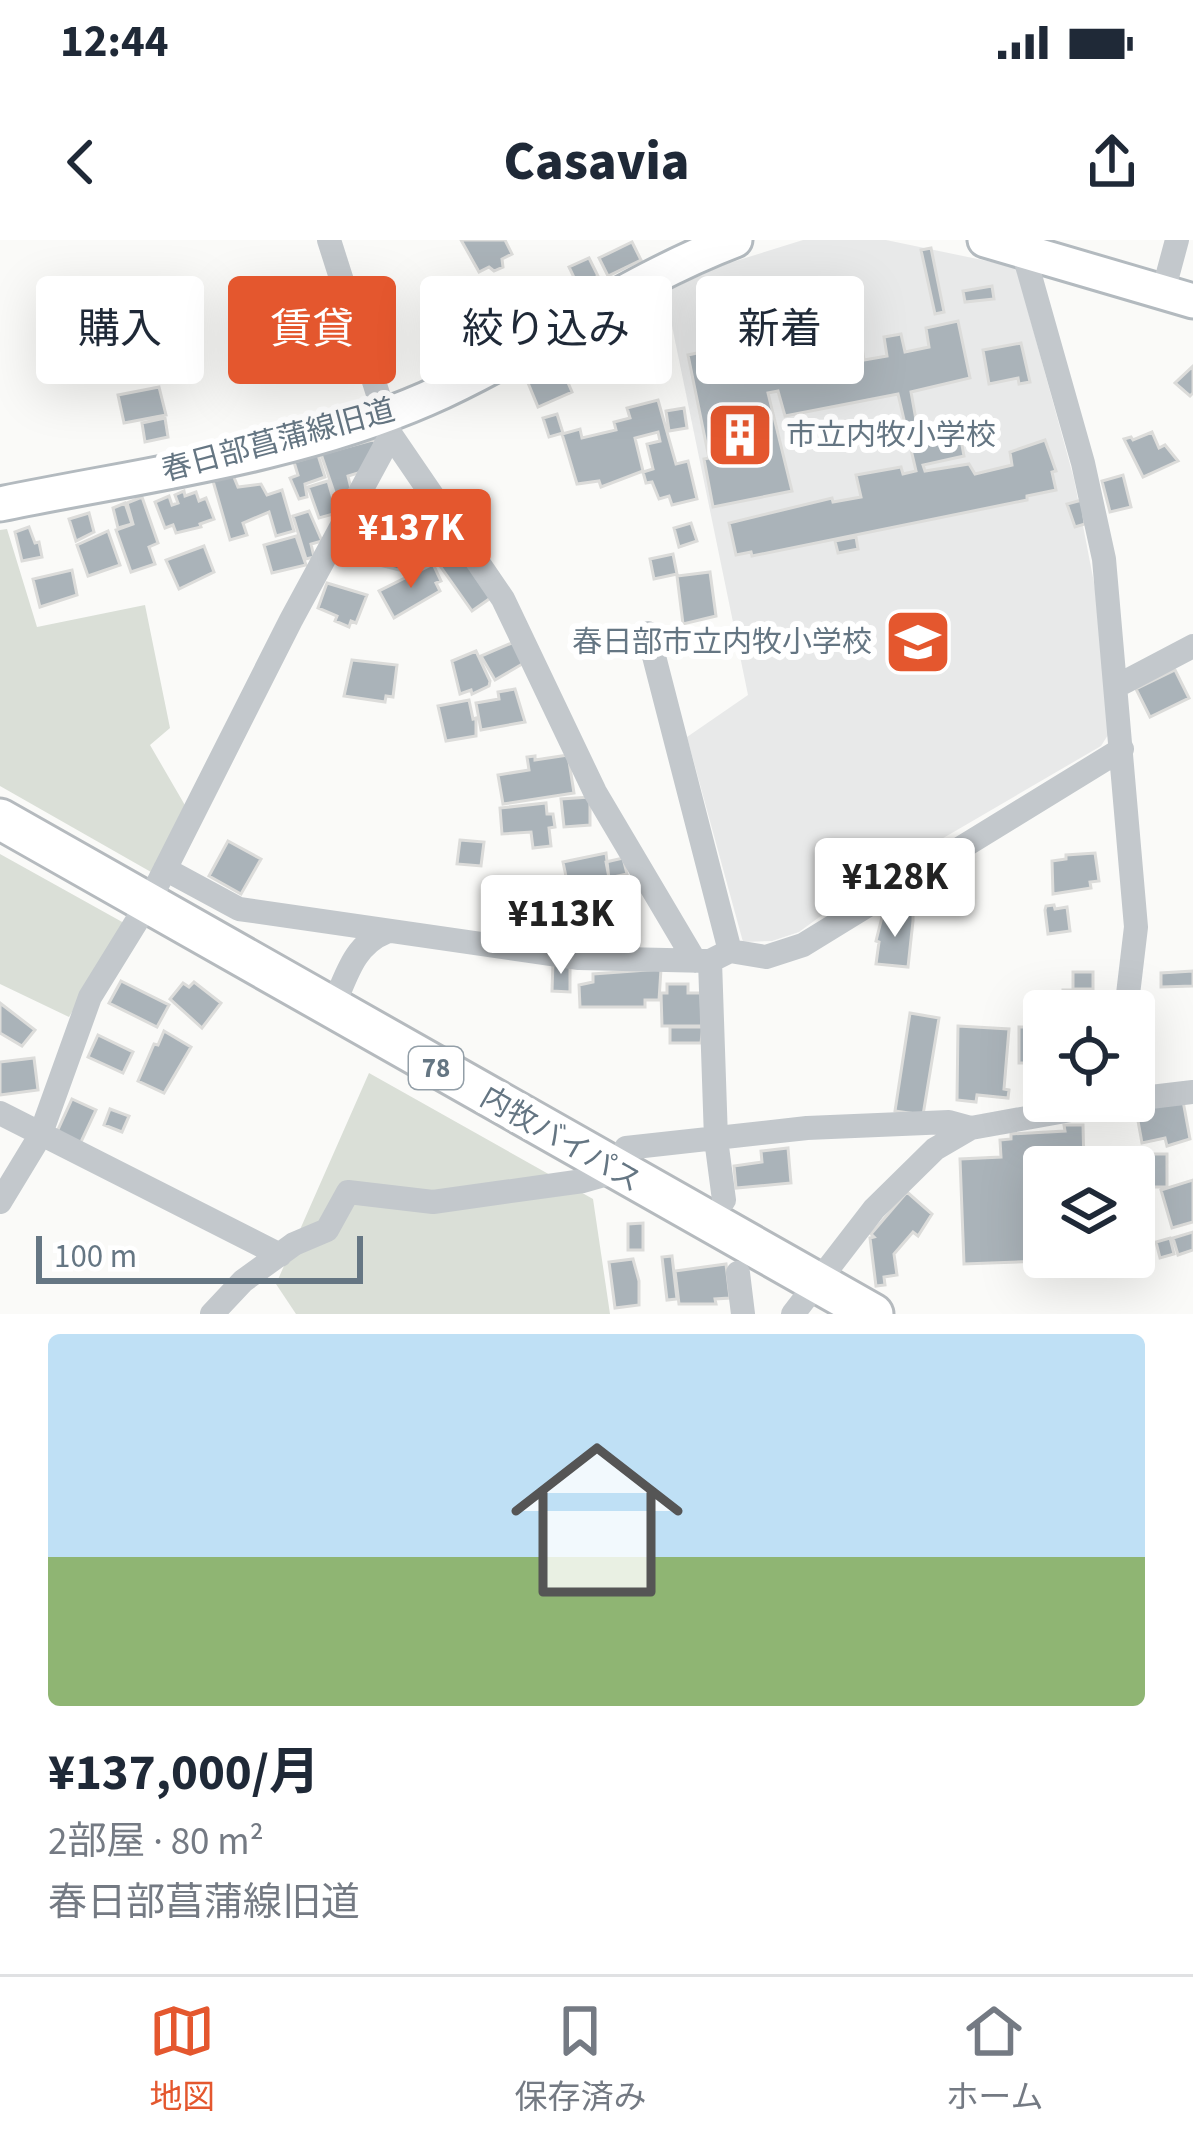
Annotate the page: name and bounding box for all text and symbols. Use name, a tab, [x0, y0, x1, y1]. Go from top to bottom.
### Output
text: 12:44	[60, 10, 169, 74]
text: Casavia	[504, 124, 689, 201]
icon: back	[48, 129, 114, 195]
icon: share	[1079, 129, 1145, 195]
chip: 購入	[36, 276, 204, 384]
chip: 賃貸	[228, 276, 396, 384]
chip: 絞り込み	[420, 276, 672, 384]
chip: 新着	[696, 276, 864, 384]
street label: 春日部菖蒲線旧道	[157, 389, 400, 492]
building icon: 市立内牧小学校	[705, 400, 775, 470]
place label: 市立内牧小学校	[786, 414, 996, 457]
pin: ¥137K	[327, 489, 495, 591]
text: ¥137K	[358, 500, 464, 556]
school or university icon: 春日部市立内牧小学校	[883, 607, 953, 677]
place label: 春日部市立内牧小学校	[572, 621, 872, 664]
pin: ¥128K	[811, 838, 979, 940]
text: ¥128K	[842, 849, 948, 905]
pin: ¥113K	[477, 875, 645, 977]
text: ¥113K	[508, 886, 614, 942]
map controls	[1023, 990, 1155, 1278]
button: locate	[1023, 990, 1155, 1122]
road number: 78	[409, 1047, 463, 1089]
street label: 内牧バイパス	[472, 1076, 649, 1203]
button: layers	[1023, 1146, 1155, 1278]
scale bar	[36, 1230, 363, 1283]
text: 100 m	[54, 1233, 137, 1280]
icon: home	[489, 1412, 705, 1628]
text: ¥137,000/月	[48, 1737, 320, 1809]
text: 2部屋 · 80 m²	[48, 1814, 264, 1870]
text: 春日部菖蒲線旧道	[48, 1875, 360, 1931]
tab: 地図	[149, 1998, 215, 2121]
tab: 保存済み	[514, 1998, 646, 2121]
tab: ホーム	[945, 1998, 1043, 2121]

